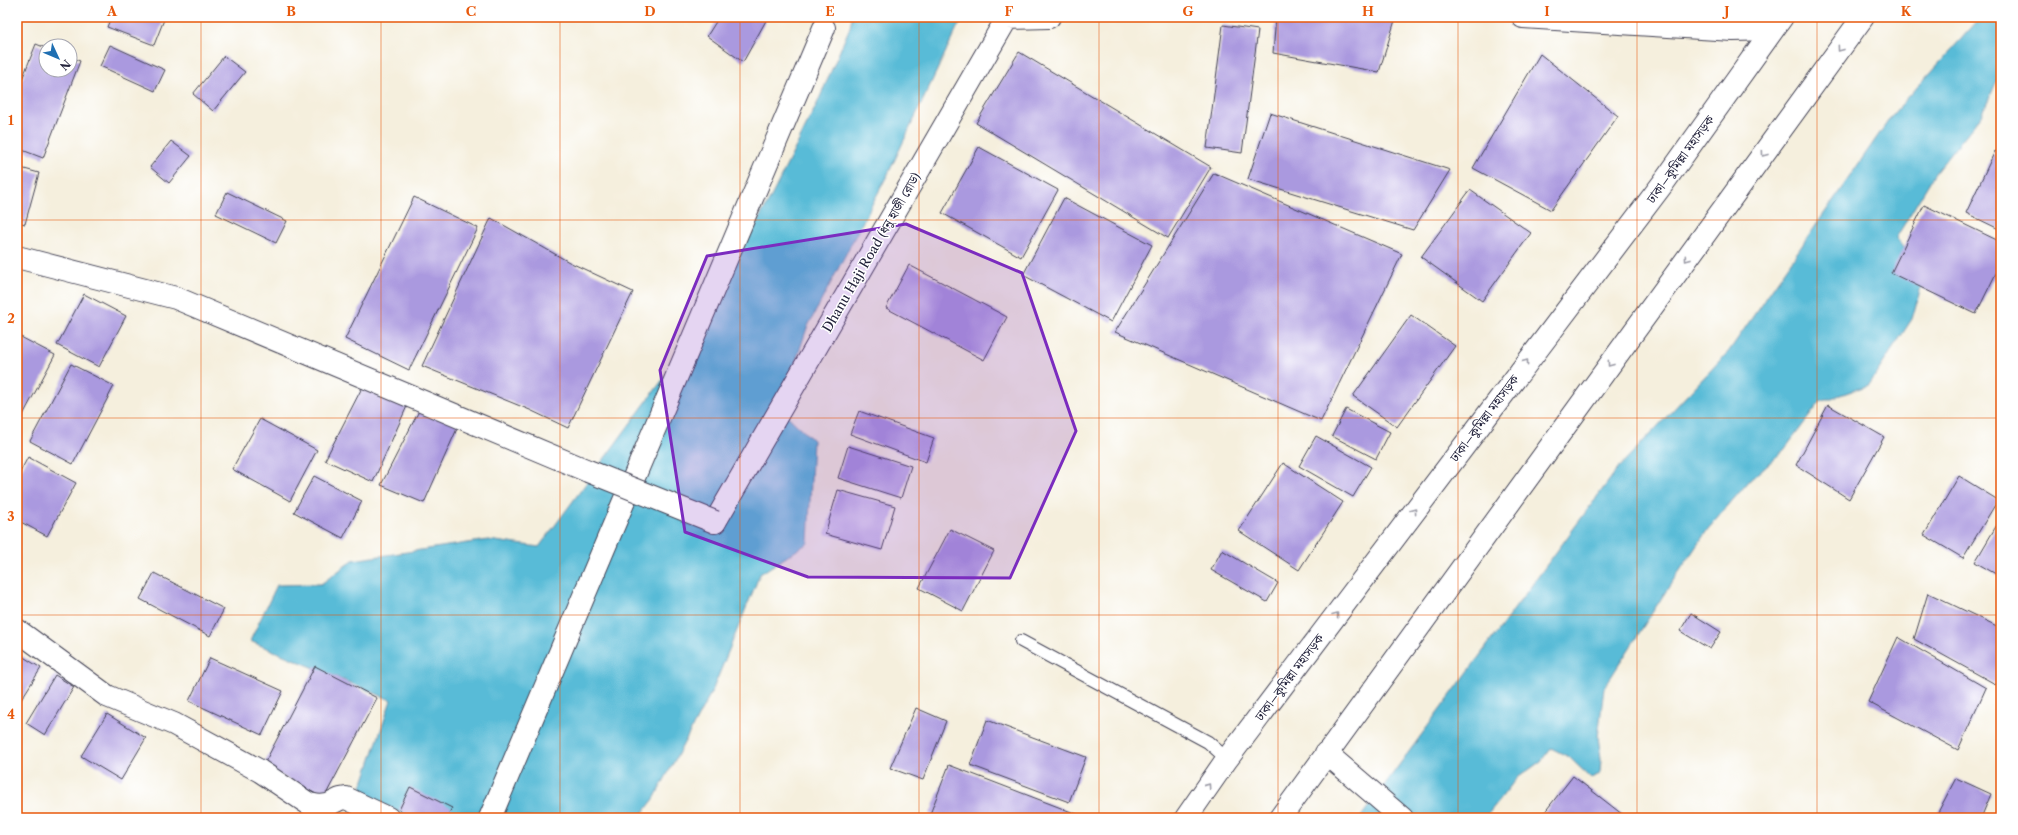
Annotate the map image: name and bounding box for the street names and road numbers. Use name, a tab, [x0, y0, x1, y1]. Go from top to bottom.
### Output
street label: ঢাকা–কুমিল্লা মহাসড়ক	[1642, 111, 1718, 207]
street label: Dhanu Haji Road (ধনু হাজী রোড)	[819, 169, 924, 335]
street label: ঢাকা–কুমিল্লা মহাসড়ক	[1446, 371, 1523, 466]
street label: ঢাকা–কুমিল্লা মহাসড়ক	[1251, 630, 1328, 725]

